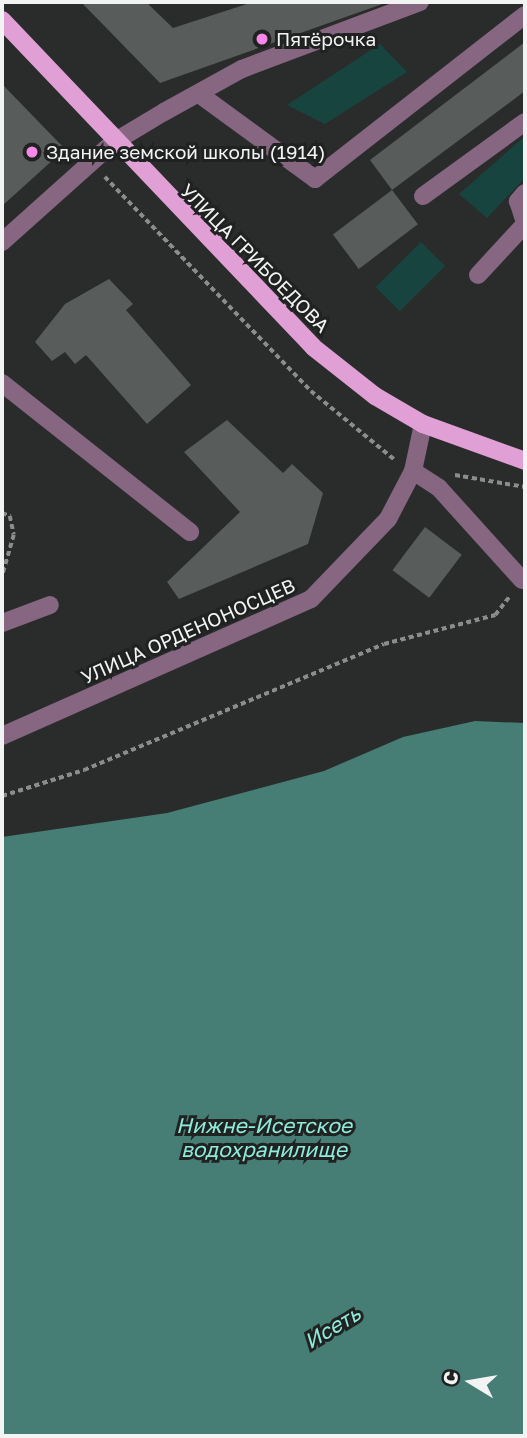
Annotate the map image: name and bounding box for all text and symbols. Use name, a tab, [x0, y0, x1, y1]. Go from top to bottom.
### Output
place label: Пятёрочка	[276, 28, 376, 50]
marker: Пятёрочка	[254, 31, 270, 47]
place label: Здание земской школы (1914)	[46, 141, 325, 163]
marker: Здание земской школы (1914)	[24, 144, 40, 160]
street label: УЛИЦА ГРИБОЕДОВА	[176, 179, 334, 337]
street label: УЛИЦА ОРДЕНОНОСЦЕВ	[77, 573, 299, 689]
water label: Нижне-Исетское водохранилище	[176, 1112, 352, 1162]
water label: Исеть	[299, 1301, 365, 1353]
north arrow	[436, 1347, 506, 1417]
text: С	[437, 1369, 462, 1387]

